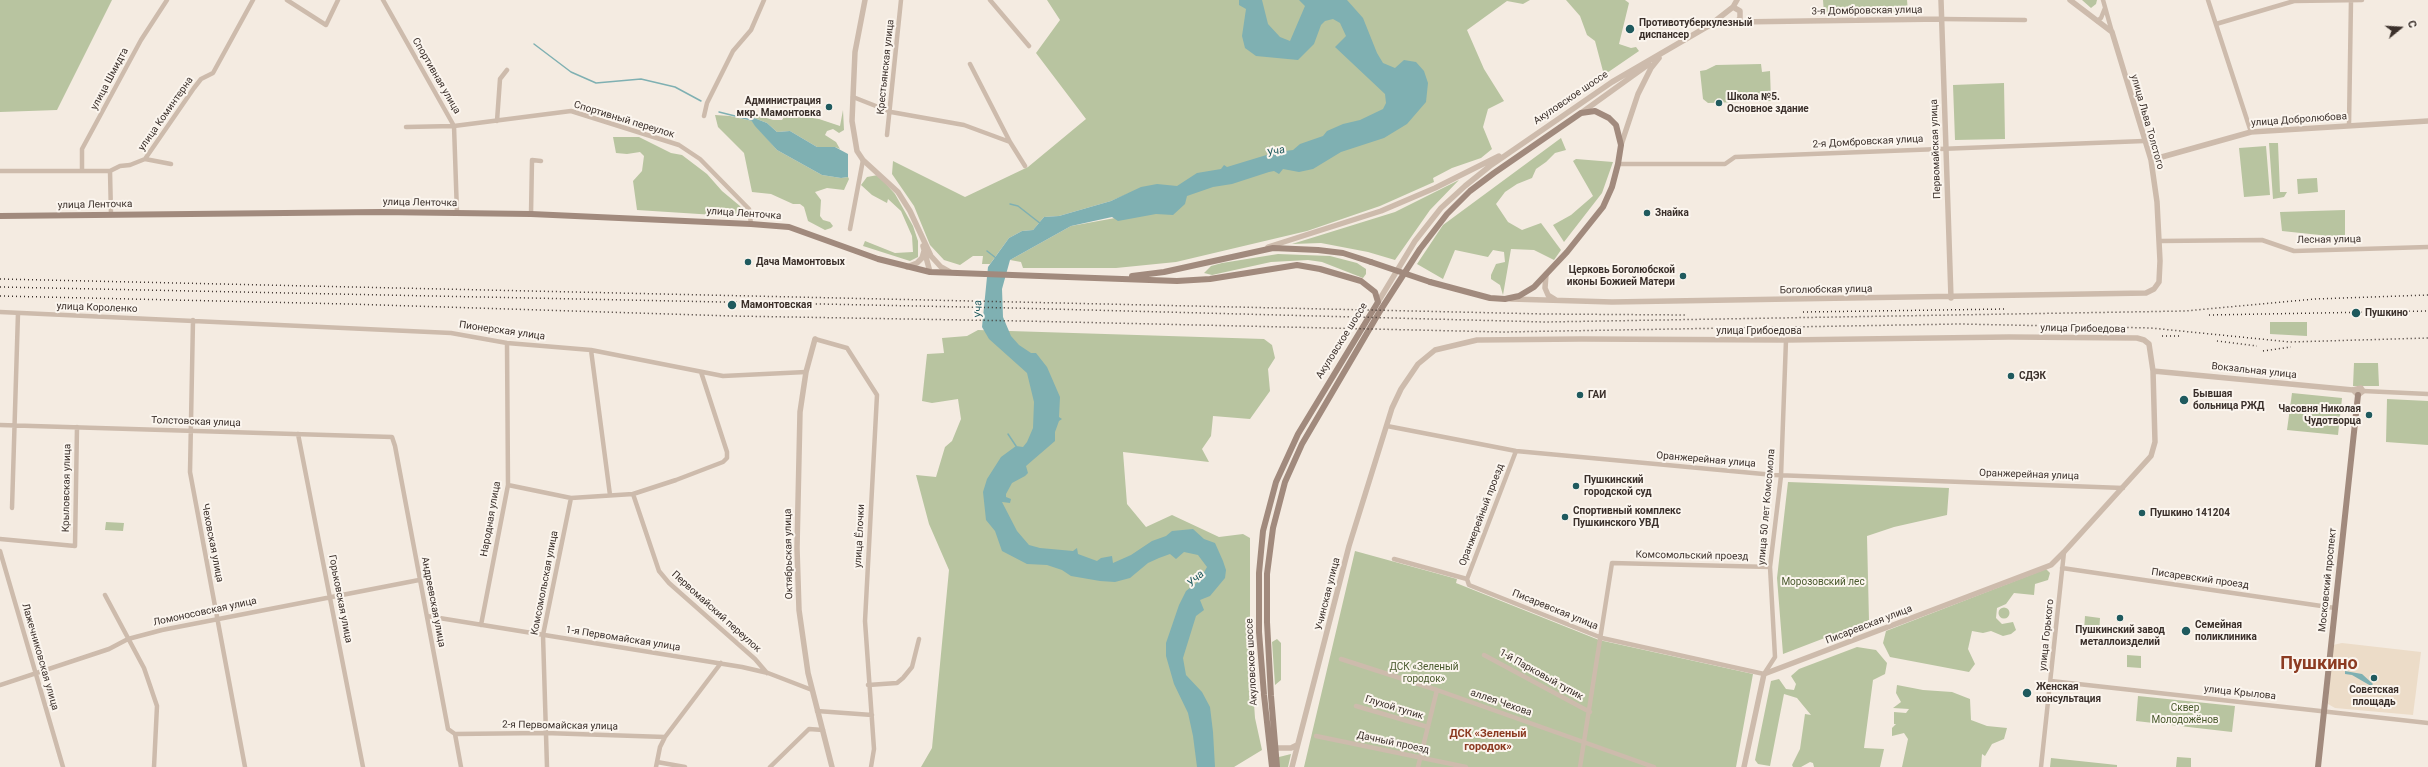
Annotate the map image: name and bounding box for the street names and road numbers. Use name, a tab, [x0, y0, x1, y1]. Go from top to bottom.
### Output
street label: 3-я Домбровская улица	[1811, 4, 1923, 18]
street label: Крестьянская улица	[875, 19, 897, 115]
street label: Спортивная улица	[409, 36, 463, 116]
street label: улица Шмидта	[89, 46, 131, 112]
street label: Акуловское шоссе	[1531, 69, 1611, 127]
street label: улица Льва Толстого	[2128, 73, 2166, 171]
street label: улица Коминтерна	[136, 75, 196, 153]
street label: Спортивный переулок	[572, 99, 676, 141]
street label: Первомайская улица	[1928, 99, 1944, 199]
street label: улица Добролюбова	[2251, 111, 2347, 129]
street label: 2-я Домбровская улица	[1812, 133, 1924, 151]
street label: улица Ленточка	[383, 196, 457, 210]
street label: улица Ленточка	[58, 198, 132, 212]
street label: улица Ленточка	[706, 205, 782, 223]
street label: Лесная улица	[2297, 233, 2361, 247]
street label: Боголюбская улица	[1780, 283, 1872, 297]
street label: улица Короленко	[56, 301, 138, 315]
street label: Акуловское шоссе	[1314, 301, 1370, 381]
street label: Пионерская улица	[458, 319, 546, 343]
street label: улица Грибоедова	[2040, 322, 2126, 336]
street label: улица Грибоедова	[1716, 325, 1802, 337]
street label: Вокзальная улица	[2211, 361, 2297, 381]
street label: Толстовская улица	[151, 414, 241, 430]
street label: Крыловская улица	[60, 444, 74, 532]
street label: улица 50 лет Комсомола	[1756, 448, 1778, 566]
street label: Оранжерейная улица	[1656, 450, 1756, 470]
street label: Оранжерейный проезд	[1457, 462, 1507, 568]
street label: Оранжерейная улица	[1979, 467, 2079, 483]
street label: Народная улица	[478, 480, 504, 558]
street label: Чеховская улица	[198, 503, 226, 583]
street label: улица Ёлочки	[852, 504, 868, 568]
street label: Октябрьская улица	[782, 509, 796, 599]
street label: Московский проспект	[2317, 527, 2339, 633]
street label: Комсомольская улица	[529, 530, 561, 636]
street label: Комсомольский проезд	[1636, 549, 1748, 563]
street label: Горьковская улица	[326, 554, 354, 644]
street label: Андреевская улица	[418, 556, 448, 648]
street label: Учинская улица	[1313, 556, 1343, 632]
street label: Писаревский проезд	[2150, 566, 2250, 592]
street label: Первомайский переулок	[669, 569, 763, 655]
street label: Писаревская улица	[1510, 587, 1600, 633]
street label: Ломоносовская улица	[152, 595, 258, 629]
street label: улица Горького	[2037, 599, 2057, 671]
street label: Лажечниковская улица	[19, 602, 61, 712]
street label: Писаревская улица	[1824, 603, 1914, 647]
street label: Акуловское шоссе	[1244, 618, 1260, 706]
street label: 1-я Первомайская улица	[565, 624, 681, 654]
street label: 1-й Парковый тупик	[1497, 647, 1585, 703]
street label: улица Крылова	[2203, 683, 2277, 703]
street label: аллея Чехова	[1469, 687, 1533, 719]
street label: Глухой тупик	[1363, 693, 1425, 723]
street label: 2-я Первомайская улица	[502, 719, 618, 733]
street label: Дачный проезд	[1356, 729, 1430, 757]

